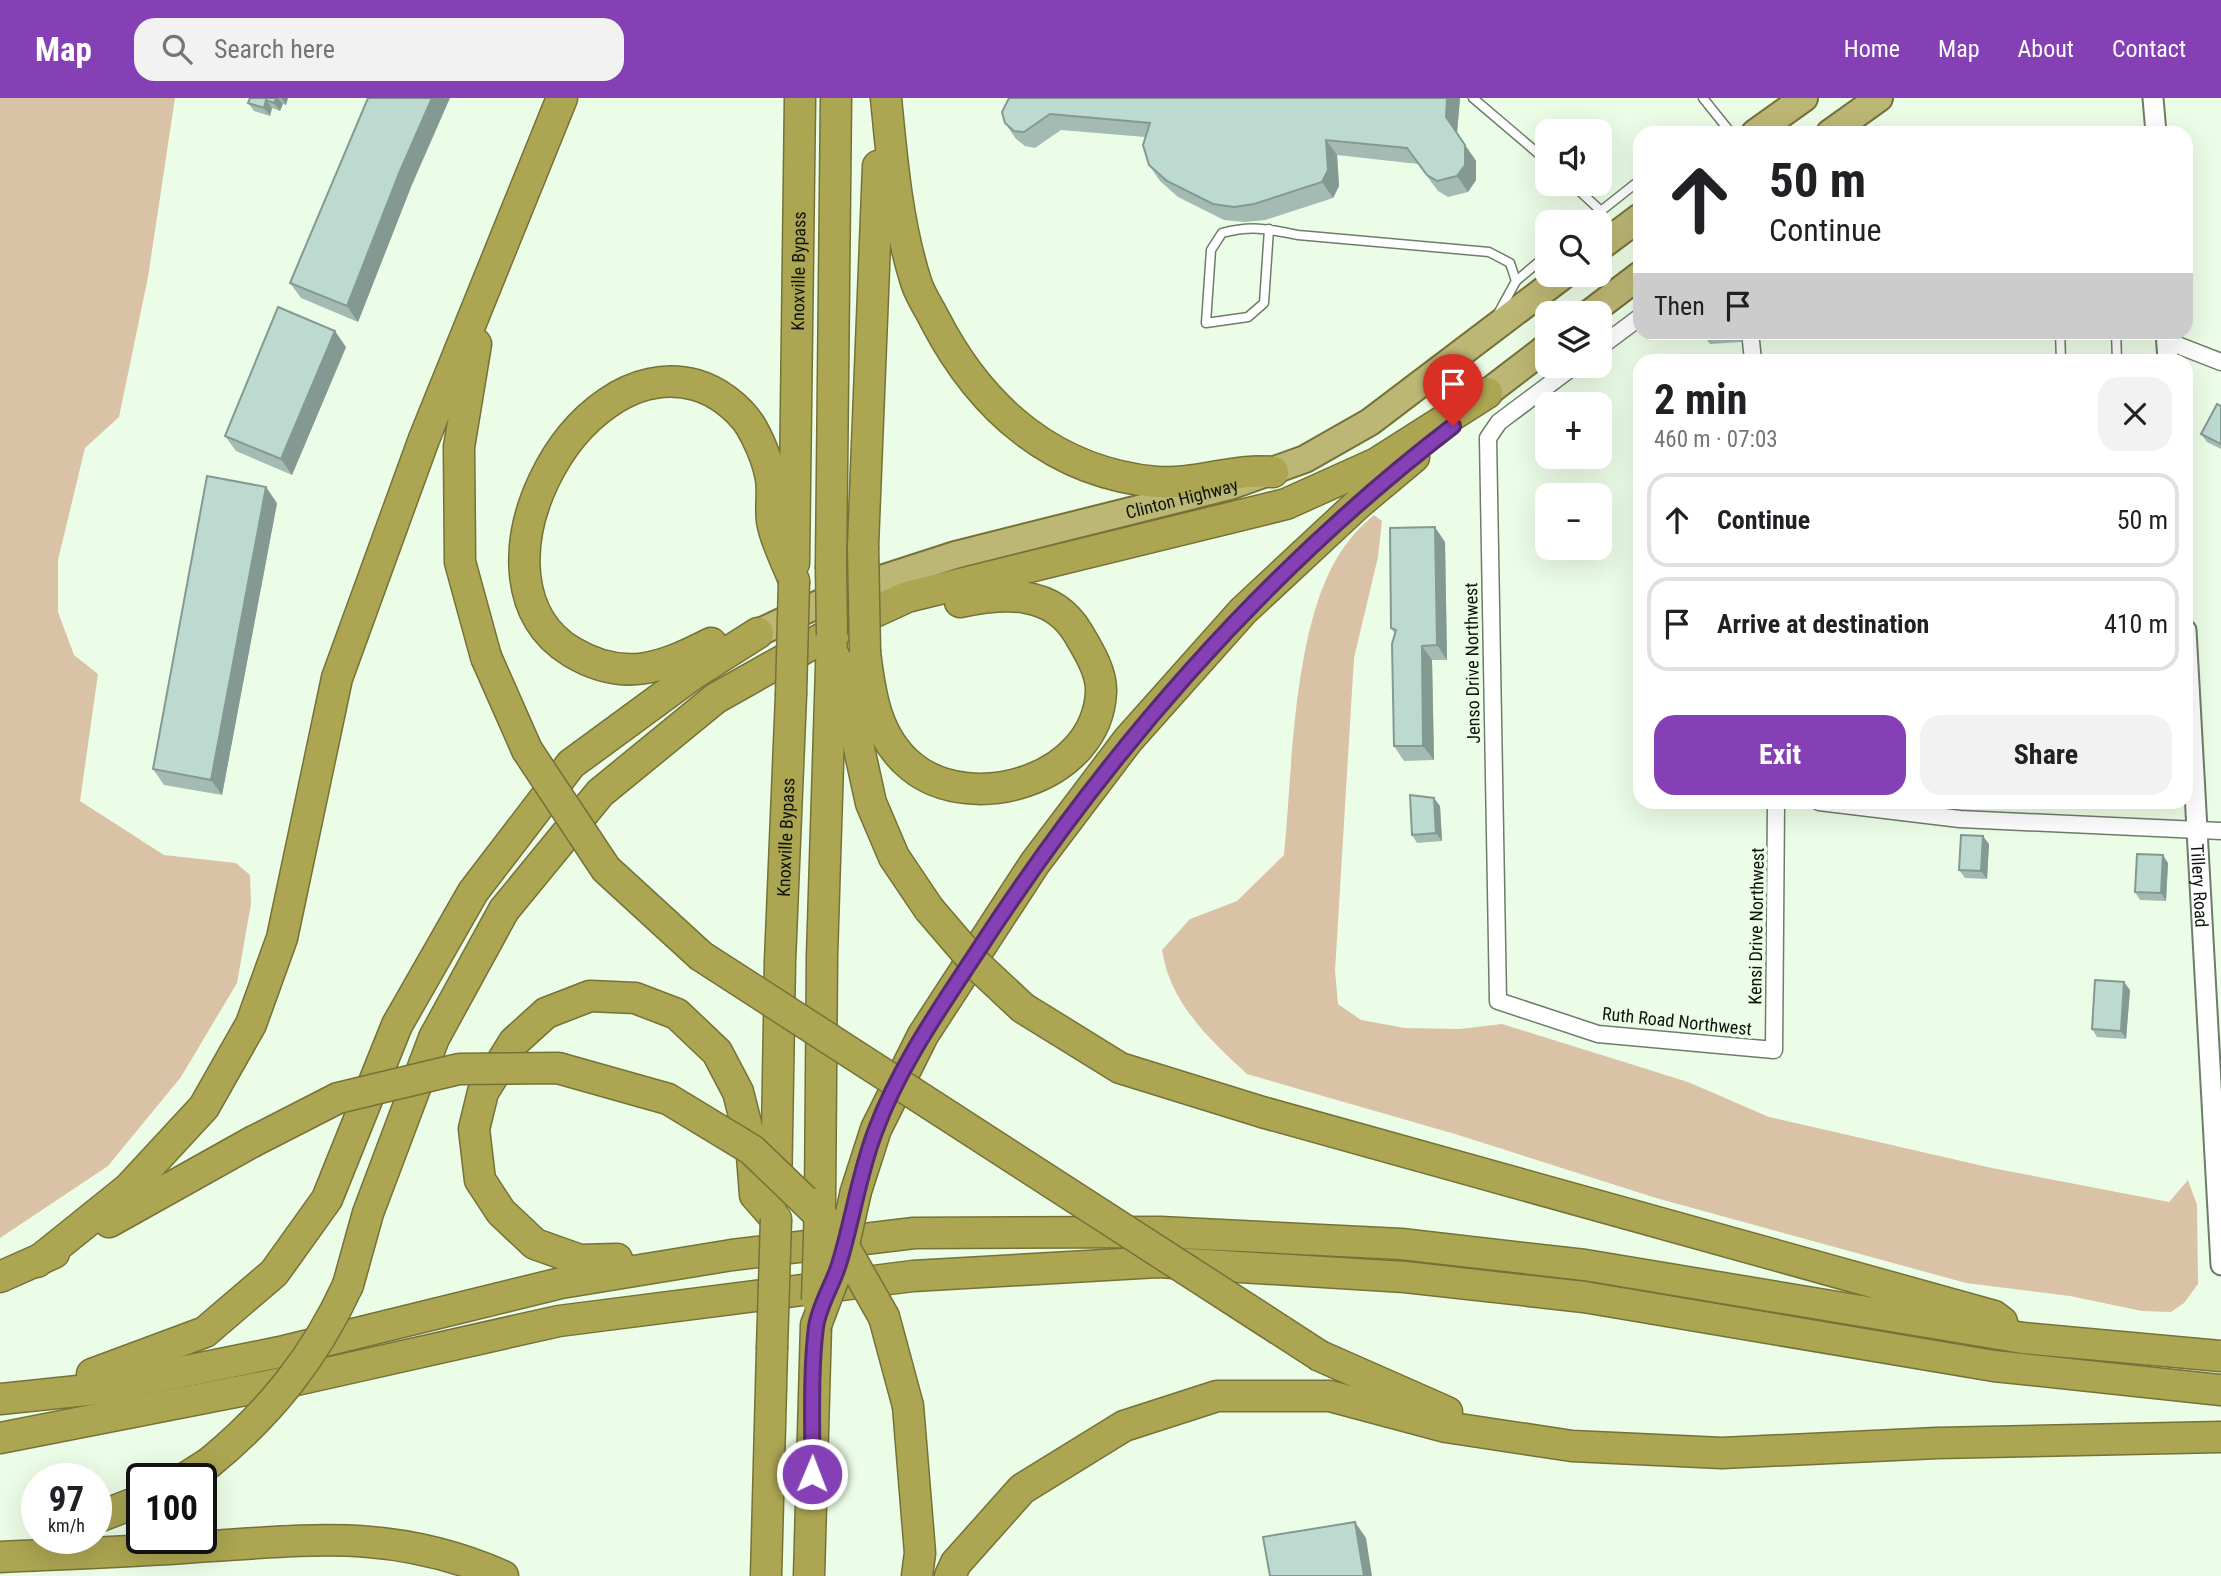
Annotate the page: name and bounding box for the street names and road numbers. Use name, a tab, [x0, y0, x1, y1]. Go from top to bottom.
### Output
street label: Knoxville Bypass	[787, 211, 809, 331]
street label: Clinton Highway	[1123, 473, 1241, 522]
street label: Jenso Drive Northwest	[1460, 582, 1484, 744]
street label: Knoxville Bypass	[772, 777, 798, 897]
street label: Tillery Road	[2187, 843, 2213, 928]
street label: Kensi Drive Northwest	[1744, 847, 1768, 1005]
street label: Ruth Road Northwest	[1601, 1003, 1753, 1039]

